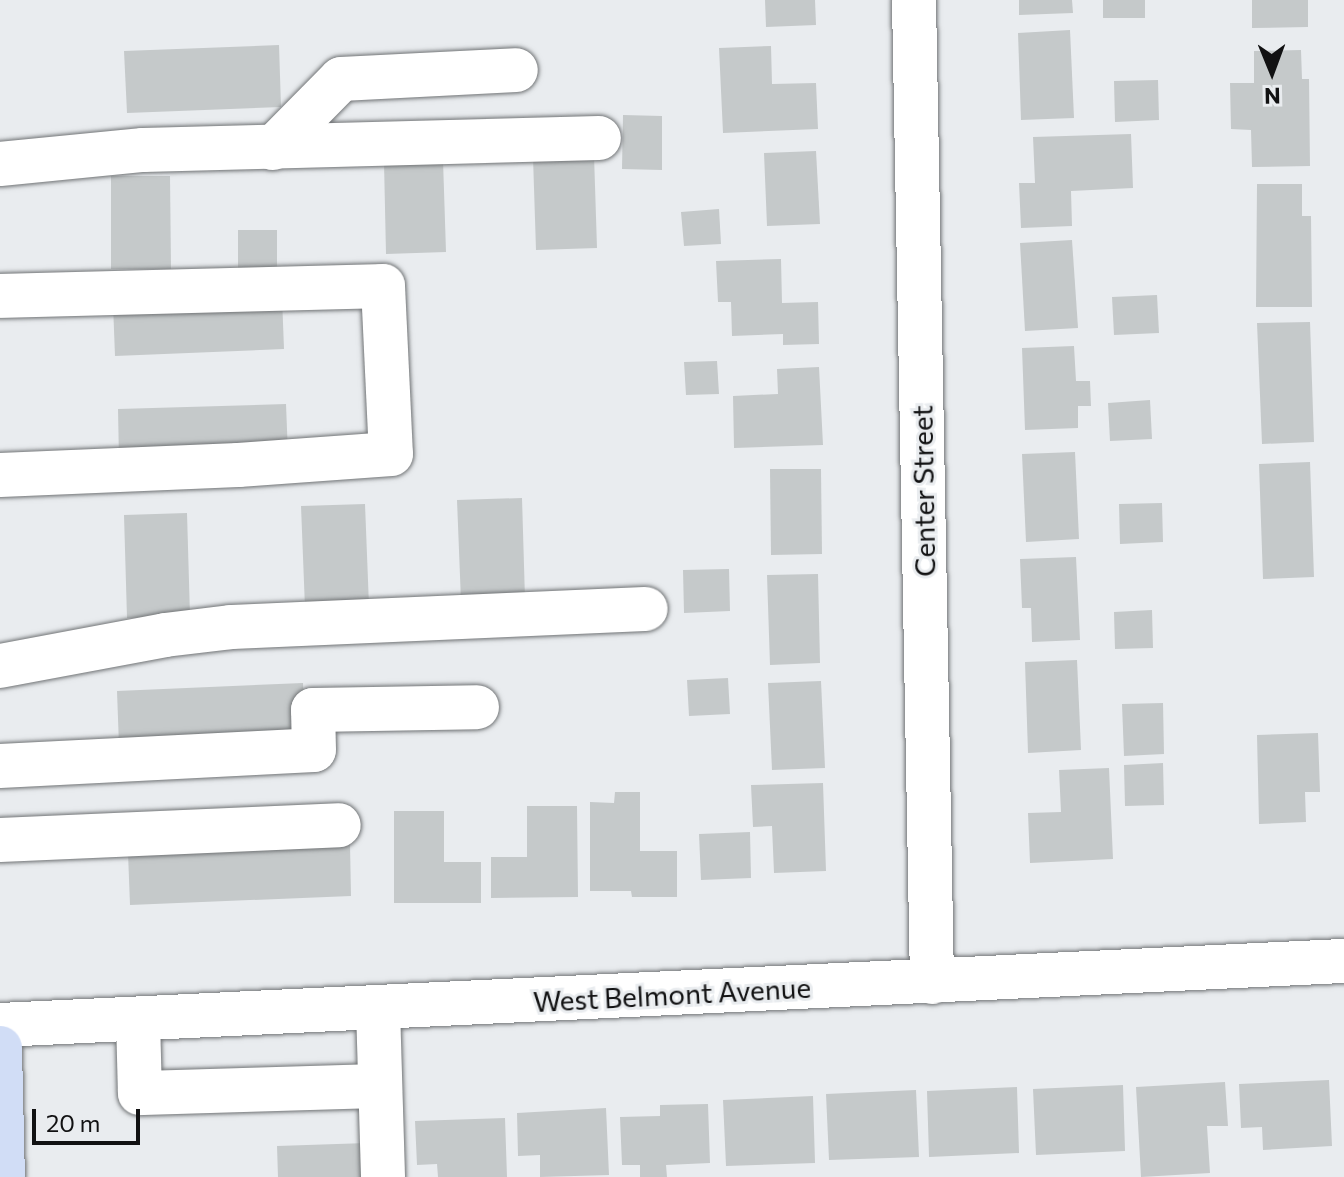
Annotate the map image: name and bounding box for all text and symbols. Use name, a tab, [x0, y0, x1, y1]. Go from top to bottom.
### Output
north arrow	[1232, 32, 1312, 112]
text: N	[1264, 83, 1281, 110]
street label: Center Street	[905, 405, 941, 577]
street label: West Belmont Avenue	[532, 970, 812, 1018]
scale bar	[36, 1093, 144, 1143]
text: 20 m	[46, 1108, 100, 1137]

